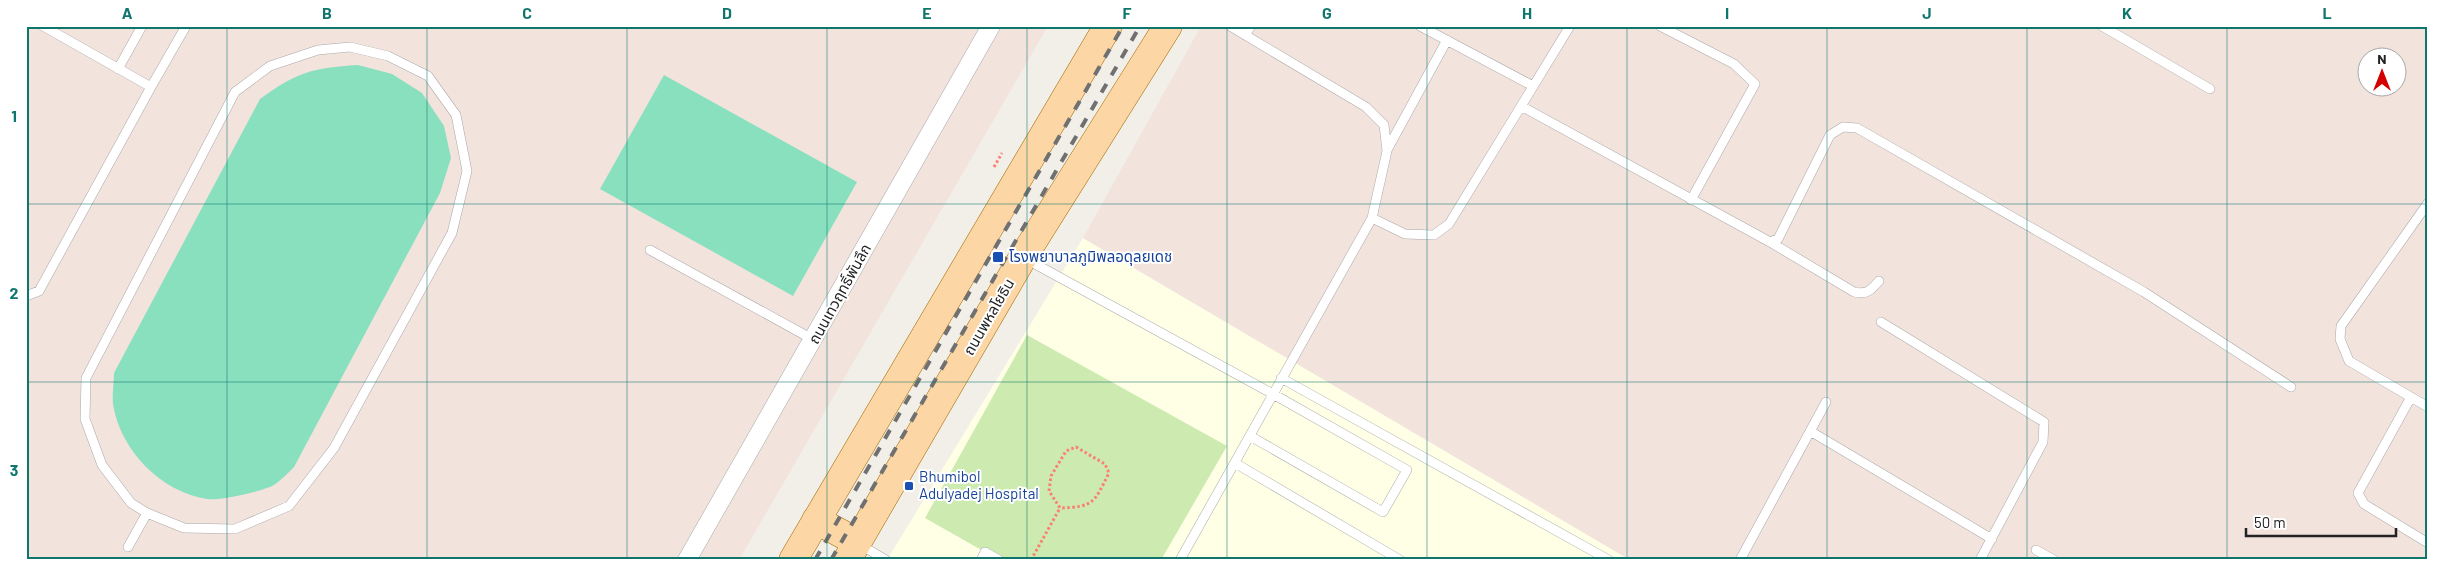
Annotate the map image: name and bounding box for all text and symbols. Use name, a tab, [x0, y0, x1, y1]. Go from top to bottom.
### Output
text: A	[122, 3, 133, 22]
text: B	[322, 3, 332, 22]
text: C	[522, 3, 532, 22]
text: D	[722, 3, 732, 22]
text: E	[922, 3, 932, 22]
text: F	[1123, 3, 1132, 22]
text: G	[1322, 3, 1332, 22]
text: H	[1522, 3, 1532, 22]
text: I	[1725, 3, 1729, 22]
text: J	[1922, 3, 1932, 22]
text: K	[2122, 3, 2132, 22]
text: L	[2322, 3, 2332, 22]
north arrow	[2356, 48, 2406, 98]
text: N	[2377, 50, 2387, 67]
text: 1	[11, 106, 17, 125]
street label: ถนนเทวฤทธิ์พันลึก	[804, 240, 874, 347]
place label: โรงพยาบาลภูมิพลอดุลยเดช	[1009, 247, 1172, 266]
marker: โรงพยาบาลภูมิพลอดุลยเดช	[991, 250, 1005, 264]
street label: ถนนพหลโยธิน	[959, 275, 1017, 358]
text: 2	[10, 283, 19, 302]
text: 3	[10, 460, 18, 479]
place label: Bhumibol Adulyadej Hospital	[919, 467, 1039, 502]
marker: Bhumibol Adulyadej Hospital	[903, 480, 915, 492]
scale bar	[2246, 506, 2396, 538]
text: 50 m	[2254, 513, 2286, 531]

